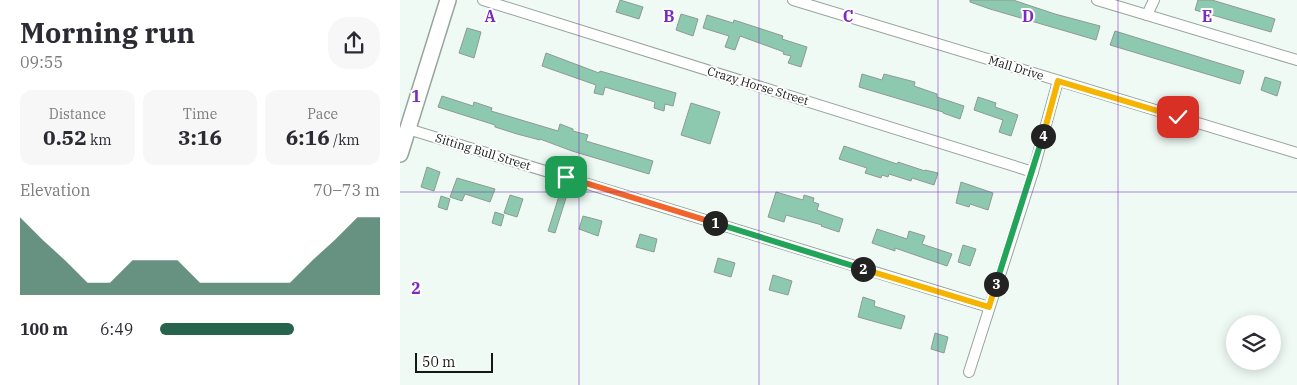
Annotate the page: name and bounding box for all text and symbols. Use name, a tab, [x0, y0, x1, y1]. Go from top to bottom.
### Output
text: A	[484, 6, 496, 26]
text: B	[663, 6, 675, 26]
text: C	[843, 6, 853, 26]
text: D	[1022, 6, 1034, 26]
text: E	[1202, 6, 1212, 26]
text: Morning run	[20, 14, 195, 51]
button: share	[328, 17, 380, 69]
text: 09:55	[20, 52, 63, 72]
street label: Mall Drive	[987, 52, 1046, 83]
street label: Crazy Horse Street	[706, 63, 811, 108]
text: 1	[411, 86, 421, 106]
pin	[1157, 96, 1199, 138]
icon: check	[1164, 103, 1192, 131]
text: Distance	[49, 105, 106, 123]
text: Time	[183, 105, 217, 123]
text: Pace	[307, 105, 338, 123]
text: 0.52	[43, 123, 87, 151]
text: 3:16	[178, 123, 222, 151]
text: 6:16	[286, 123, 330, 151]
pin: 4	[1030, 124, 1056, 148]
text: 4	[1039, 127, 1048, 145]
street label: Sitting Bull Street	[434, 130, 533, 173]
text: km	[87, 131, 112, 149]
text: /km	[330, 131, 360, 149]
pin	[545, 156, 587, 198]
icon: arrive	[552, 163, 580, 191]
text: Elevation	[20, 180, 90, 200]
text: 70–73 m	[313, 180, 380, 200]
pin: 1	[702, 210, 728, 236]
text: 1	[711, 214, 720, 232]
pin: 2	[850, 256, 876, 282]
text: 2	[859, 260, 868, 278]
pin: 3	[984, 272, 1008, 296]
text: 3	[992, 275, 1001, 293]
text: 2	[411, 278, 421, 298]
map controls	[1226, 315, 1281, 370]
button: layers	[1226, 315, 1281, 370]
text: 100 m	[20, 319, 68, 339]
text: 6:49	[100, 319, 133, 339]
scale bar	[415, 350, 492, 373]
text: 50 m	[422, 353, 455, 371]

